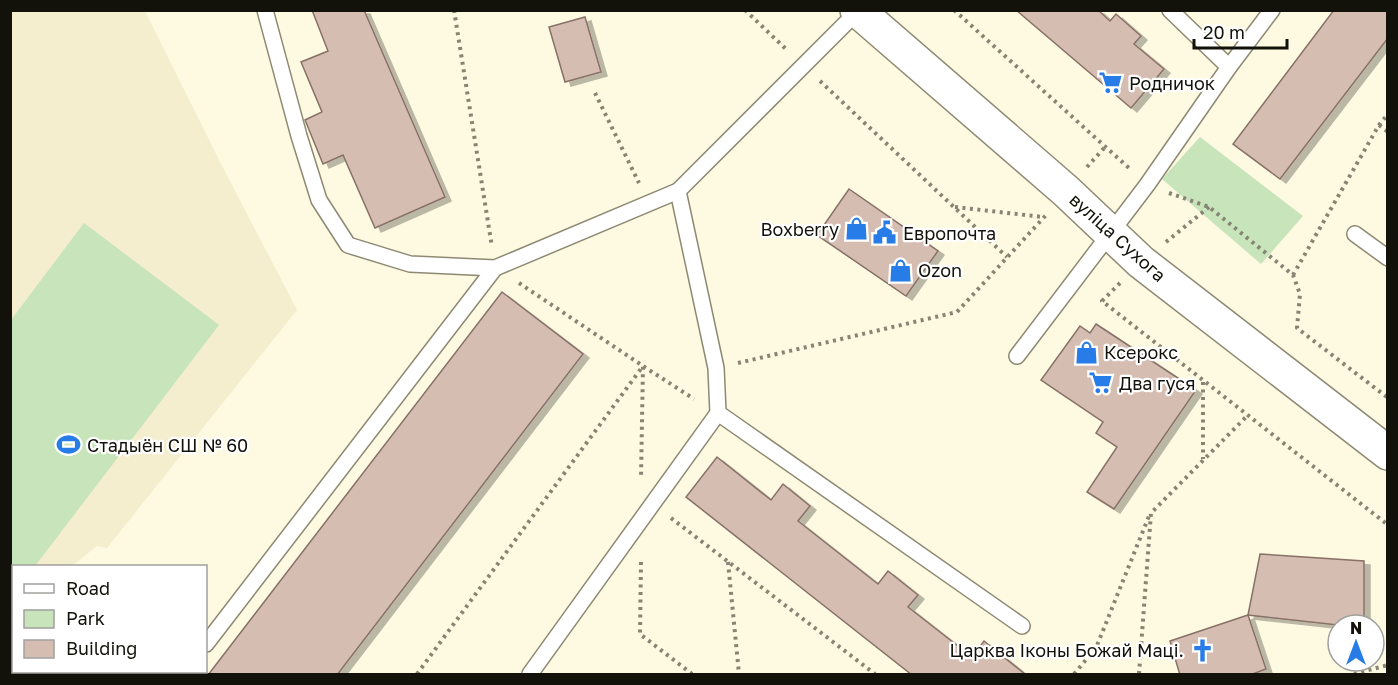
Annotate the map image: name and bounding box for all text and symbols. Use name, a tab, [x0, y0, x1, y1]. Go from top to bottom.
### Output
scale bar	[1194, 12, 1287, 50]
text: 20 m	[1203, 21, 1245, 43]
supermarket icon: Родничок	[1098, 70, 1124, 96]
place label: Родничок	[1129, 72, 1215, 94]
street label: вуліца Сухога	[1065, 188, 1171, 286]
shop icon: Boxberry	[844, 216, 870, 242]
place label: Boxberry	[760, 218, 839, 240]
public building icon: Европочта	[872, 220, 898, 246]
place label: Европочта	[903, 222, 996, 244]
shop icon: Ozon	[887, 257, 913, 283]
place label: Ozon	[918, 259, 962, 281]
shop icon: Ксерокс	[1073, 339, 1099, 365]
place label: Ксерокс	[1104, 341, 1178, 363]
supermarket icon: Два гуся	[1088, 370, 1114, 396]
place label: Два гуся	[1119, 372, 1195, 394]
sports icon: Стадыён СШ № 60	[56, 432, 82, 458]
place label: Стадыён СШ № 60	[87, 434, 248, 456]
legend	[12, 565, 207, 673]
text: Road	[66, 577, 110, 599]
text: Park	[66, 607, 105, 629]
north arrow	[1326, 613, 1386, 673]
text: N	[1350, 618, 1362, 638]
text: Building	[66, 637, 137, 659]
church icon: Царква Іконы Божай Маці.	[1189, 637, 1215, 663]
place label: Царква Іконы Божай Маці.	[949, 639, 1184, 661]

